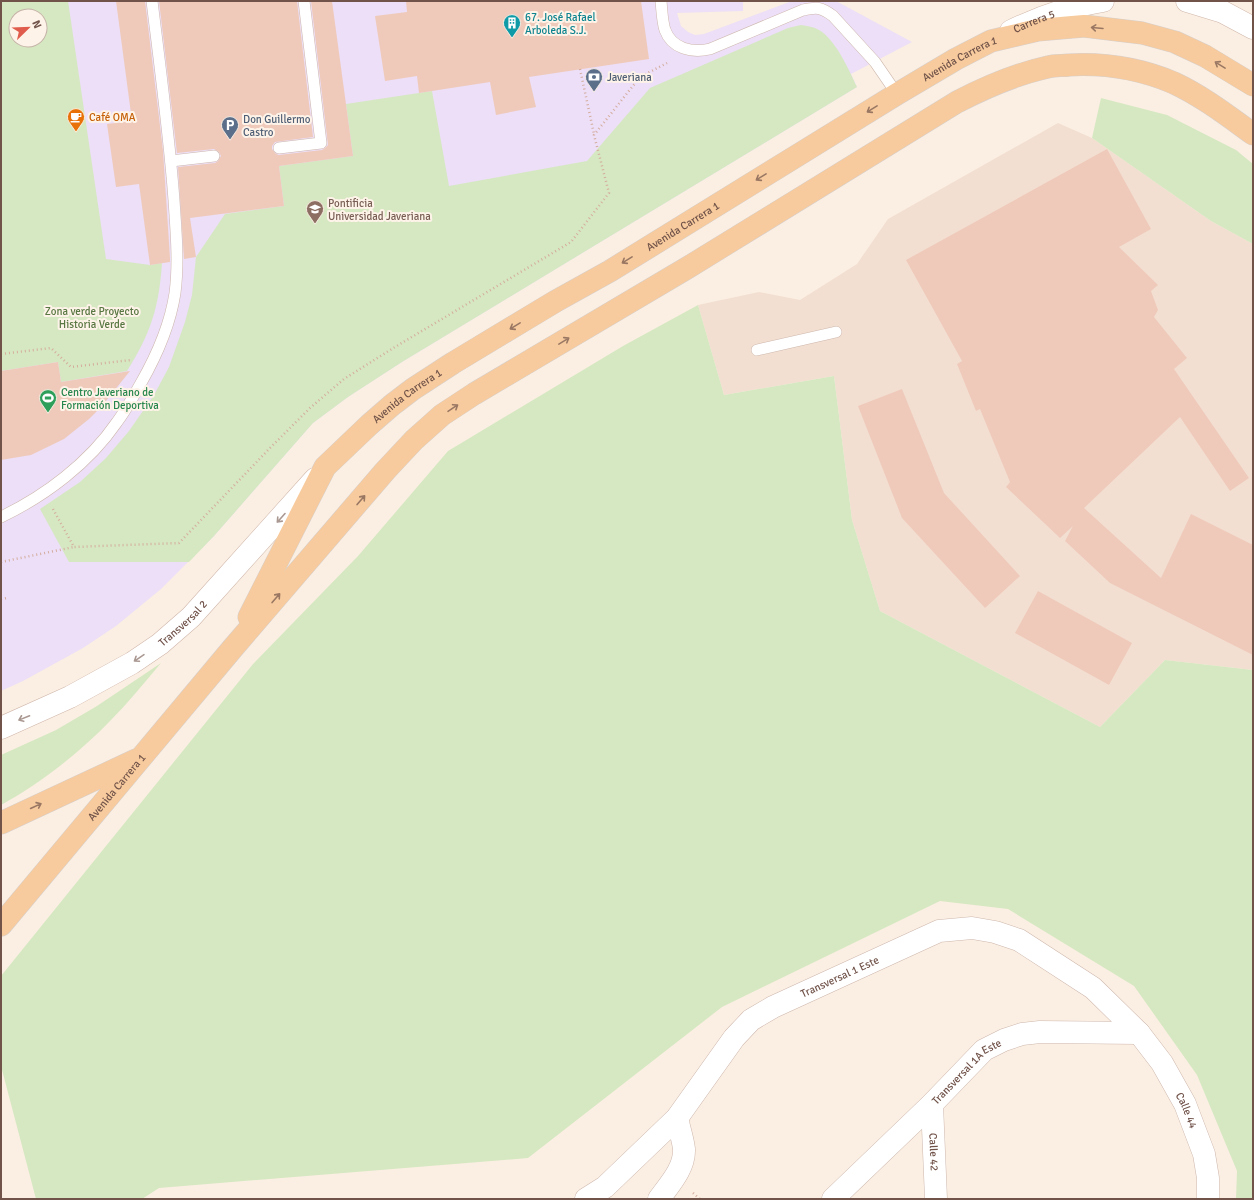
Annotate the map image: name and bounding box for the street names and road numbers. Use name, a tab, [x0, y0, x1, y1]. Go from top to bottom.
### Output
street label: Carrera 5	[1011, 7, 1056, 35]
street label: Avenida Carrera 1	[920, 33, 998, 84]
street label: Avenida Carrera 1	[644, 199, 722, 254]
street label: Avenida Carrera 1	[370, 366, 444, 426]
street label: Transversal 2	[156, 597, 210, 649]
street label: Avenida Carrera 1	[85, 751, 148, 823]
street label: Transversal 1 Este	[798, 953, 881, 1000]
street label: Transversal 1A Este	[929, 1036, 1003, 1107]
street label: Calle 44	[1173, 1090, 1200, 1130]
street label: Calle 42	[927, 1133, 941, 1171]

